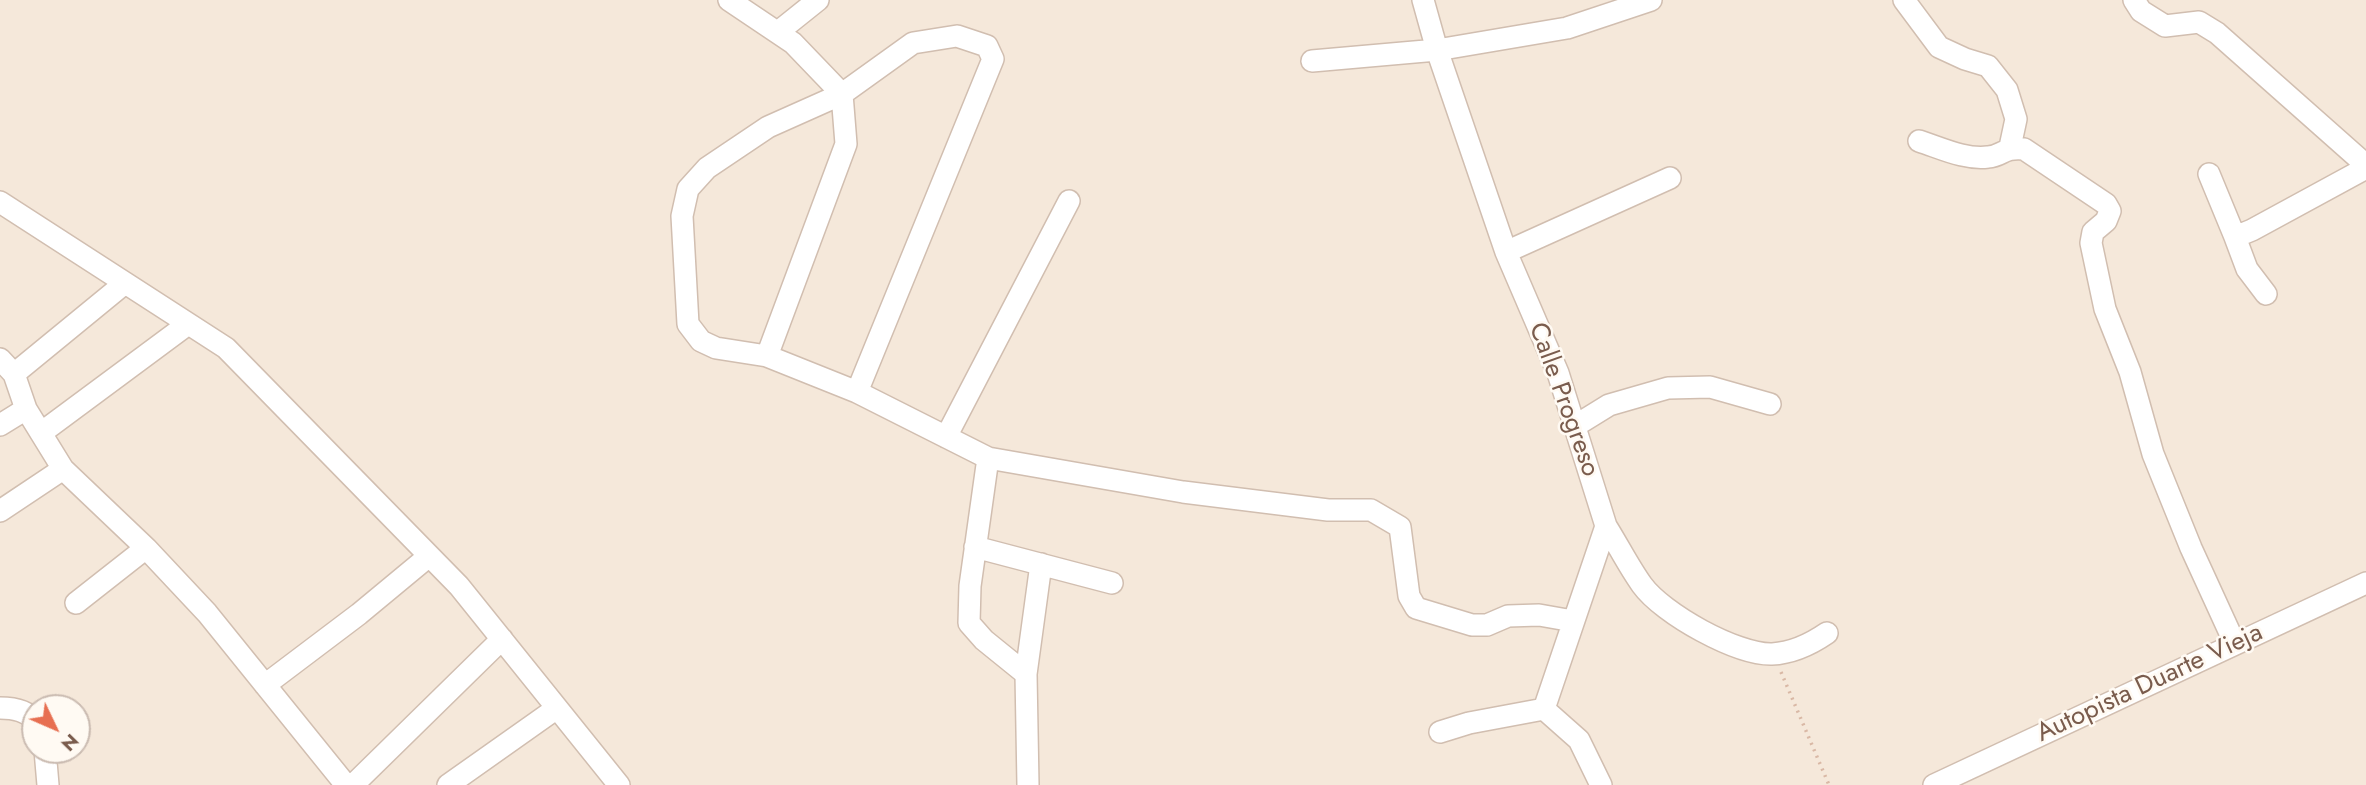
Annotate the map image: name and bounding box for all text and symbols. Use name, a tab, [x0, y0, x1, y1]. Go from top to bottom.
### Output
street label: Calle Progreso	[1521, 319, 1605, 481]
street label: Autopista Duarte Vieja	[2032, 618, 2268, 750]
north arrow	[21, 694, 91, 764]
text: N	[55, 728, 85, 757]

